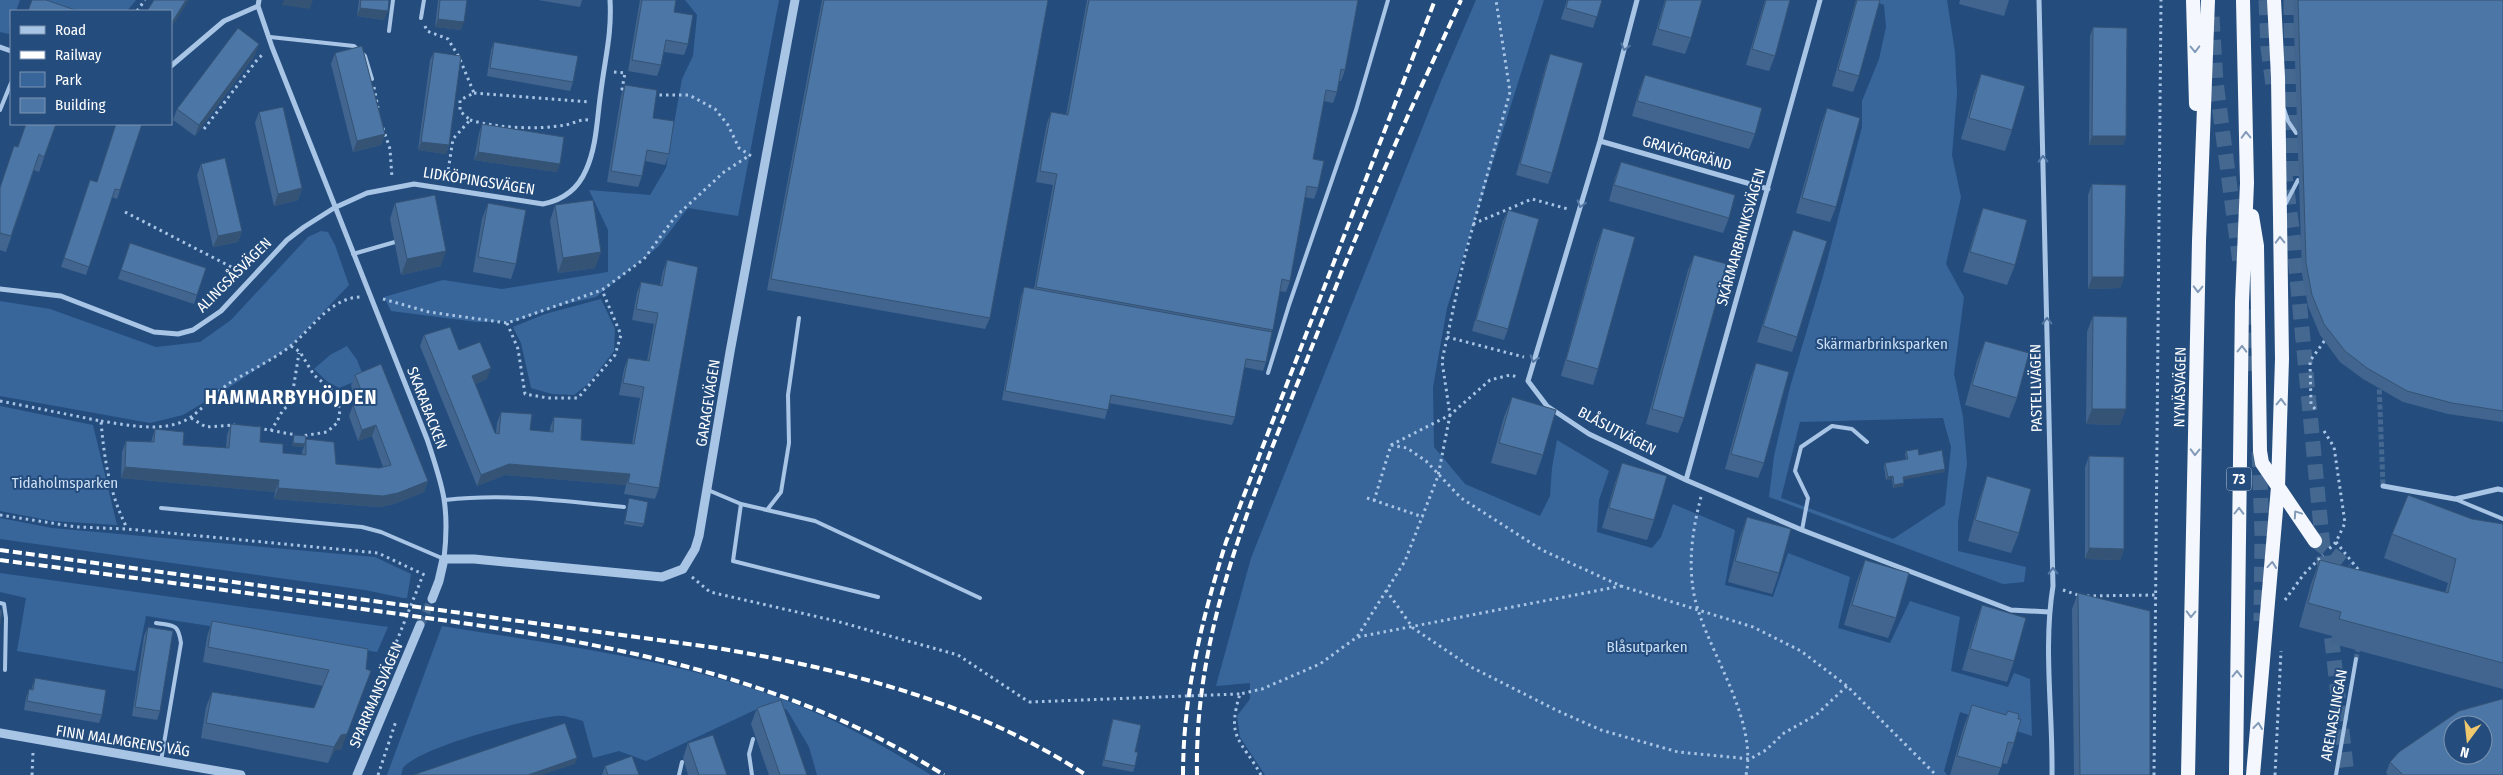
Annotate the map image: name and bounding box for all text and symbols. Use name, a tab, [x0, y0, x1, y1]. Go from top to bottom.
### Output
legend	[10, 10, 172, 125]
text: Road	[55, 21, 86, 39]
one-way arrow	[1620, 43, 1630, 51]
one-way arrow	[2189, 45, 2200, 53]
text: Railway	[55, 46, 102, 64]
text: Park	[55, 71, 82, 89]
text: Building	[55, 96, 106, 114]
one-way arrow	[2241, 130, 2251, 138]
street label: GRAVÖRGRÄND	[1640, 132, 1734, 174]
one-way arrow	[2037, 154, 2048, 162]
street label: LIDKÖPINGSVÄGEN	[422, 163, 536, 199]
street label: SKÄRMARBRINKSVÄGEN	[1713, 166, 1769, 308]
one-way arrow	[1576, 199, 1586, 207]
street label: ALINGSÅSVÄGEN	[193, 234, 275, 316]
one-way arrow	[2275, 236, 2285, 244]
one-way arrow	[2193, 286, 2203, 294]
one-way arrow	[2042, 317, 2052, 324]
park label: Skärmarbrinksparken	[1816, 335, 1948, 353]
street label: PASTELLVÄGEN	[2026, 344, 2046, 432]
one-way arrow	[2236, 345, 2247, 353]
street label: NYNÄSVÄGEN	[2170, 347, 2190, 427]
one-way arrow	[1530, 355, 1540, 363]
street label: GARAGEVÄGEN	[692, 358, 724, 448]
street label: SKARABACKEN	[403, 364, 451, 452]
district label: HAMMARBYHÖJDEN	[205, 385, 377, 409]
one-way arrow	[2275, 398, 2286, 406]
street label: BLÅSUTVÄGEN	[1575, 403, 1659, 459]
one-way arrow	[2190, 448, 2200, 456]
road number: 73	[2226, 468, 2252, 490]
park label: Tidaholmsparken	[12, 474, 118, 492]
one-way arrow	[2234, 507, 2244, 515]
one-way arrow	[2294, 510, 2303, 520]
one-way arrow	[2266, 560, 2277, 568]
one-way arrow	[2048, 567, 2058, 574]
one-way arrow	[2186, 611, 2197, 619]
park label: Blåsutparken	[1606, 638, 1688, 656]
street label: SPARRMANSVÄGEN	[346, 639, 406, 751]
street label: ARENASLINGAN	[2317, 668, 2351, 762]
one-way arrow	[2232, 670, 2242, 678]
north arrow	[2443, 715, 2493, 765]
street label: FINN MALMGRENS VÄG	[55, 722, 191, 760]
one-way arrow	[2252, 722, 2263, 730]
text: N	[2459, 743, 2471, 761]

